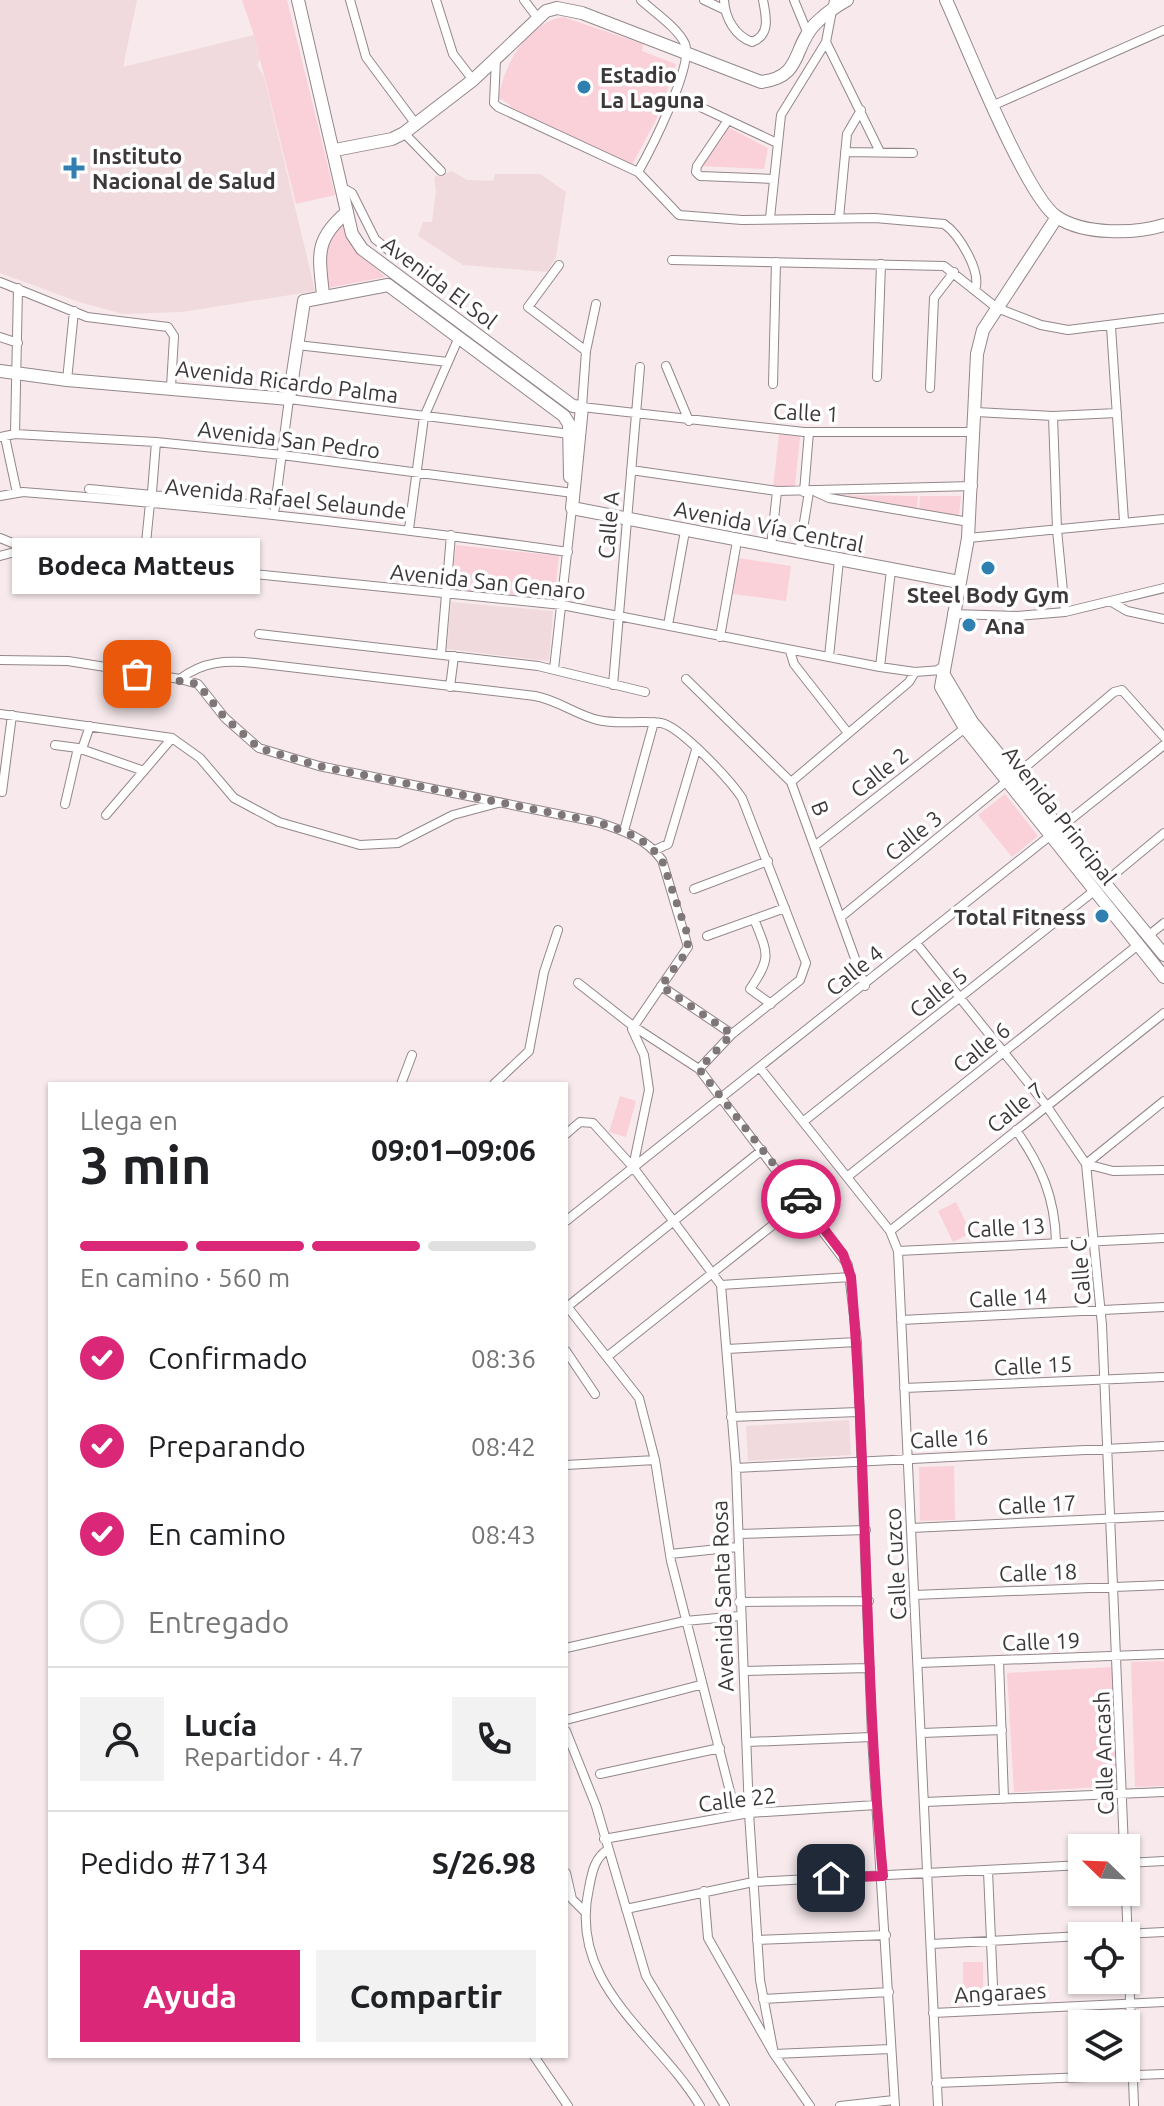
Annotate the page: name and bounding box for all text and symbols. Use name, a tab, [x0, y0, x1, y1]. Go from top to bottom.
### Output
place label: Estadio La Laguna	[600, 62, 704, 112]
marker: Estadio La Laguna	[575, 78, 593, 96]
place label: Instituto Nacional de Salud	[92, 143, 276, 193]
marker: Instituto Nacional de Salud	[63, 157, 85, 179]
street label: Avenida El Sol	[378, 231, 503, 333]
street label: Avenida Ricardo Palma	[174, 355, 400, 407]
street label: Calle 1	[772, 398, 840, 426]
street label: Avenida San Pedro	[196, 415, 382, 463]
street label: Avenida Rafael Selaunde	[164, 473, 408, 523]
street label: Calle A	[593, 489, 623, 560]
street label: Avenida Vía Central	[672, 495, 866, 557]
callout: Bodeca Matteus	[13, 538, 261, 594]
text: Bodeca Matteus	[37, 551, 235, 580]
street label: Avenida San Genaro	[389, 558, 587, 604]
marker: Steel Body Gym	[979, 559, 997, 577]
place label: Steel Body Gym	[907, 582, 1069, 607]
place label: Ana	[985, 613, 1025, 638]
marker: Ana	[960, 616, 978, 634]
pin	[103, 640, 171, 708]
icon: bag	[115, 652, 159, 696]
street label: Avenida Principal	[998, 741, 1122, 889]
street label: Calle 2	[845, 742, 913, 802]
street label: B	[807, 797, 835, 819]
street label: Calle 3	[880, 805, 946, 865]
place label: Total Fitness	[954, 904, 1086, 929]
marker: Total Fitness	[1093, 907, 1111, 925]
street label: Calle 4	[821, 940, 887, 1000]
street label: Calle 5	[904, 962, 972, 1022]
street label: Calle 6	[948, 1017, 1014, 1077]
street label: Calle 7	[982, 1077, 1048, 1137]
text: Llega en	[80, 1106, 178, 1135]
text: 09:01–09:06	[371, 1133, 536, 1167]
text: 3 min	[80, 1136, 211, 1194]
courier	[761, 1159, 841, 1239]
icon: car	[779, 1177, 823, 1221]
street label: Calle 13	[966, 1212, 1046, 1242]
street label: Calle C	[1065, 1238, 1095, 1306]
text: En camino · 560 m	[80, 1263, 290, 1292]
street label: Calle 14	[968, 1282, 1048, 1312]
icon: check	[80, 1336, 124, 1380]
text: Confirmado	[148, 1341, 308, 1375]
text: 08:36	[471, 1344, 536, 1373]
street label: Calle 15	[993, 1350, 1073, 1380]
street label: Calle 16	[909, 1423, 989, 1453]
icon: check	[80, 1424, 124, 1468]
text: Preparando	[148, 1429, 306, 1463]
text: 08:42	[471, 1432, 536, 1461]
street label: Calle 17	[997, 1489, 1077, 1519]
street label: Avenida Santa Rosa	[706, 1500, 738, 1692]
street label: Calle Cuzco	[880, 1507, 910, 1621]
icon: check	[80, 1512, 124, 1556]
text: En camino	[148, 1517, 286, 1551]
text: 08:43	[471, 1520, 536, 1549]
street label: Calle 18	[998, 1558, 1078, 1586]
text: Entregado	[148, 1605, 289, 1639]
street label: Calle 19	[1001, 1627, 1081, 1655]
street label: Calle Ancash	[1088, 1691, 1118, 1815]
button: person	[80, 1697, 164, 1781]
button: phone	[452, 1697, 536, 1781]
text: Lucía	[184, 1708, 257, 1742]
text: Repartidor · 4.7	[184, 1742, 364, 1771]
street label: Calle 22	[697, 1782, 777, 1816]
north arrow	[1068, 1834, 1140, 1906]
map controls	[1068, 1834, 1140, 2082]
pin	[797, 1844, 865, 1912]
text: Pedido #7134	[80, 1846, 268, 1880]
text: S/26.98	[432, 1846, 536, 1880]
icon: home	[809, 1856, 853, 1900]
button: locate	[1068, 1922, 1140, 1994]
button: Ayuda	[80, 1950, 300, 2042]
button: Compartir	[316, 1950, 536, 2042]
street label: Angaraes	[953, 1977, 1047, 2007]
button: layers	[1068, 2010, 1140, 2082]

